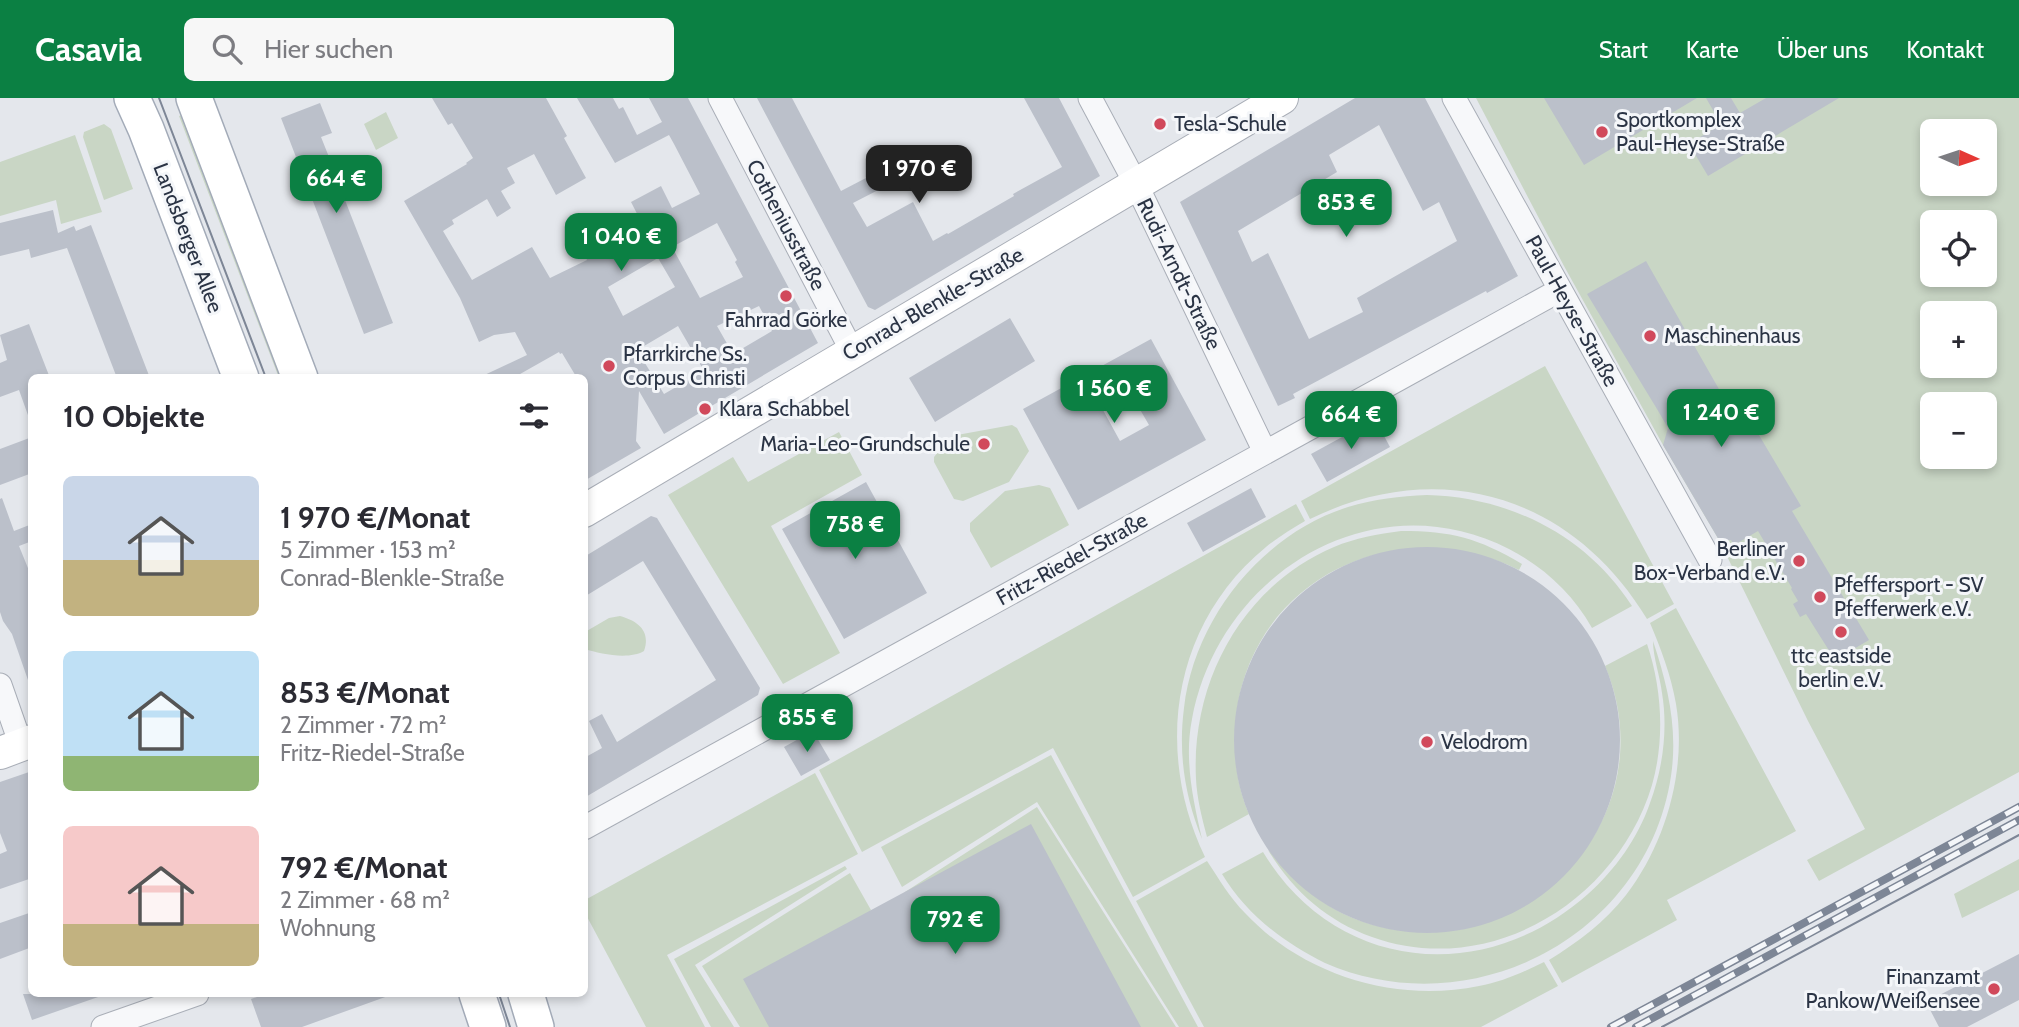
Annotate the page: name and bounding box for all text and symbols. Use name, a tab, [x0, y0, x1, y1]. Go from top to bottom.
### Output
search box	[184, 18, 674, 81]
text: Casavia	[35, 29, 142, 69]
icon: search	[208, 30, 246, 68]
text: Hier suchen	[264, 33, 393, 65]
text: Start	[1599, 35, 1648, 64]
text: Karte	[1686, 35, 1739, 64]
text: Über uns	[1777, 35, 1868, 64]
text: Kontakt	[1906, 35, 1984, 64]
place label: Sportkomplex Paul-Heyse-Straße	[1616, 107, 1785, 156]
place label: Tesla-Schule	[1174, 111, 1287, 136]
marker: Tesla-Schule	[1152, 116, 1168, 132]
north arrow	[1920, 119, 1997, 196]
map controls	[1920, 119, 1997, 469]
marker: Sportkomplex Paul-Heyse-Straße	[1594, 124, 1610, 140]
pin: 1 970 €	[854, 146, 984, 205]
text: 1 970 €	[882, 154, 956, 182]
street label: Cotheniusstraße	[742, 155, 831, 295]
pin: 664 €	[287, 156, 385, 215]
street label: Landsberger Allee	[148, 159, 229, 316]
text: 664 €	[306, 164, 366, 192]
pin: 853 €	[1297, 180, 1395, 239]
text: 853 €	[1317, 188, 1375, 216]
street label: Rudi-Arndt-Straße	[1132, 194, 1227, 354]
button: locate	[1920, 210, 1997, 287]
pin: 1 040 €	[556, 214, 686, 273]
text: 1 040 €	[581, 222, 661, 250]
street label: Paul-Heyse-Straße	[1521, 231, 1624, 391]
street label: Conrad-Blenkle-Straße	[838, 241, 1028, 366]
marker: Fahrrad Görke	[778, 288, 794, 304]
button: +	[1920, 301, 1997, 378]
place label: Fahrrad Görke	[725, 307, 848, 332]
place label: Maschinenhaus	[1664, 323, 1801, 348]
marker: Maschinenhaus	[1642, 328, 1658, 344]
place label: Pfarrkirche Ss. Corpus Christi	[623, 341, 747, 390]
marker: Pfarrkirche Ss. Corpus Christi	[601, 358, 617, 374]
pin: 1 560 €	[1049, 366, 1179, 425]
text: 1 560 €	[1076, 374, 1152, 402]
pin: 1 240 €	[1656, 390, 1786, 449]
pin: 664 €	[1302, 392, 1400, 451]
button: −	[1920, 392, 1997, 469]
place label: Klara Schabbel	[719, 396, 850, 421]
icon: filters	[515, 397, 553, 435]
text: 10 Objekte	[63, 398, 205, 435]
text: 1 240 €	[1683, 398, 1759, 426]
text: 664 €	[1321, 400, 1381, 428]
marker: Klara Schabbel	[697, 401, 713, 417]
place label: Maria-Leo-Grundschule	[760, 431, 970, 456]
marker: Maria-Leo-Grundschule	[976, 436, 992, 452]
text: 1 970 €/Monat	[280, 499, 470, 536]
pin: 758 €	[806, 502, 904, 561]
icon: home	[119, 504, 203, 588]
street label: Fritz-Riedel-Straße	[992, 507, 1152, 610]
text: 758 €	[826, 510, 884, 538]
text: 5 Zimmer · 153 m²	[280, 536, 456, 564]
place label: Berliner Box-Verband e.V.	[1634, 536, 1785, 585]
marker: Berliner Box-Verband e.V.	[1791, 553, 1807, 569]
text: Conrad-Blenkle-Straße	[280, 564, 504, 592]
place label: Pfeffersport - SV Pfefferwerk e.V.	[1834, 572, 1984, 621]
marker: Pfeffersport - SV Pfefferwerk e.V.	[1812, 589, 1828, 605]
marker: ttc eastside berlin e.V.	[1833, 624, 1849, 640]
place label: ttc eastside berlin e.V.	[1791, 643, 1891, 692]
text: 853 €/Monat	[280, 674, 450, 711]
icon: home	[119, 679, 203, 763]
pin: 855 €	[758, 694, 856, 754]
text: 855 €	[778, 703, 836, 731]
text: 2 Zimmer · 72 m²	[280, 711, 446, 739]
place label: Velodrom	[1441, 729, 1528, 754]
marker: Velodrom	[1419, 734, 1435, 750]
text: Fritz-Riedel-Straße	[280, 739, 465, 767]
text: 792 €/Monat	[280, 849, 447, 886]
icon: home	[119, 854, 203, 938]
text: 2 Zimmer · 68 m²	[280, 886, 450, 914]
pin: 792 €	[906, 896, 1004, 956]
text: 792 €	[927, 905, 983, 933]
text: Wohnung	[280, 914, 375, 942]
place label: Finanzamt Pankow/Weißensee	[1806, 964, 1980, 1013]
marker: Finanzamt Pankow/Weißensee	[1986, 981, 2002, 997]

